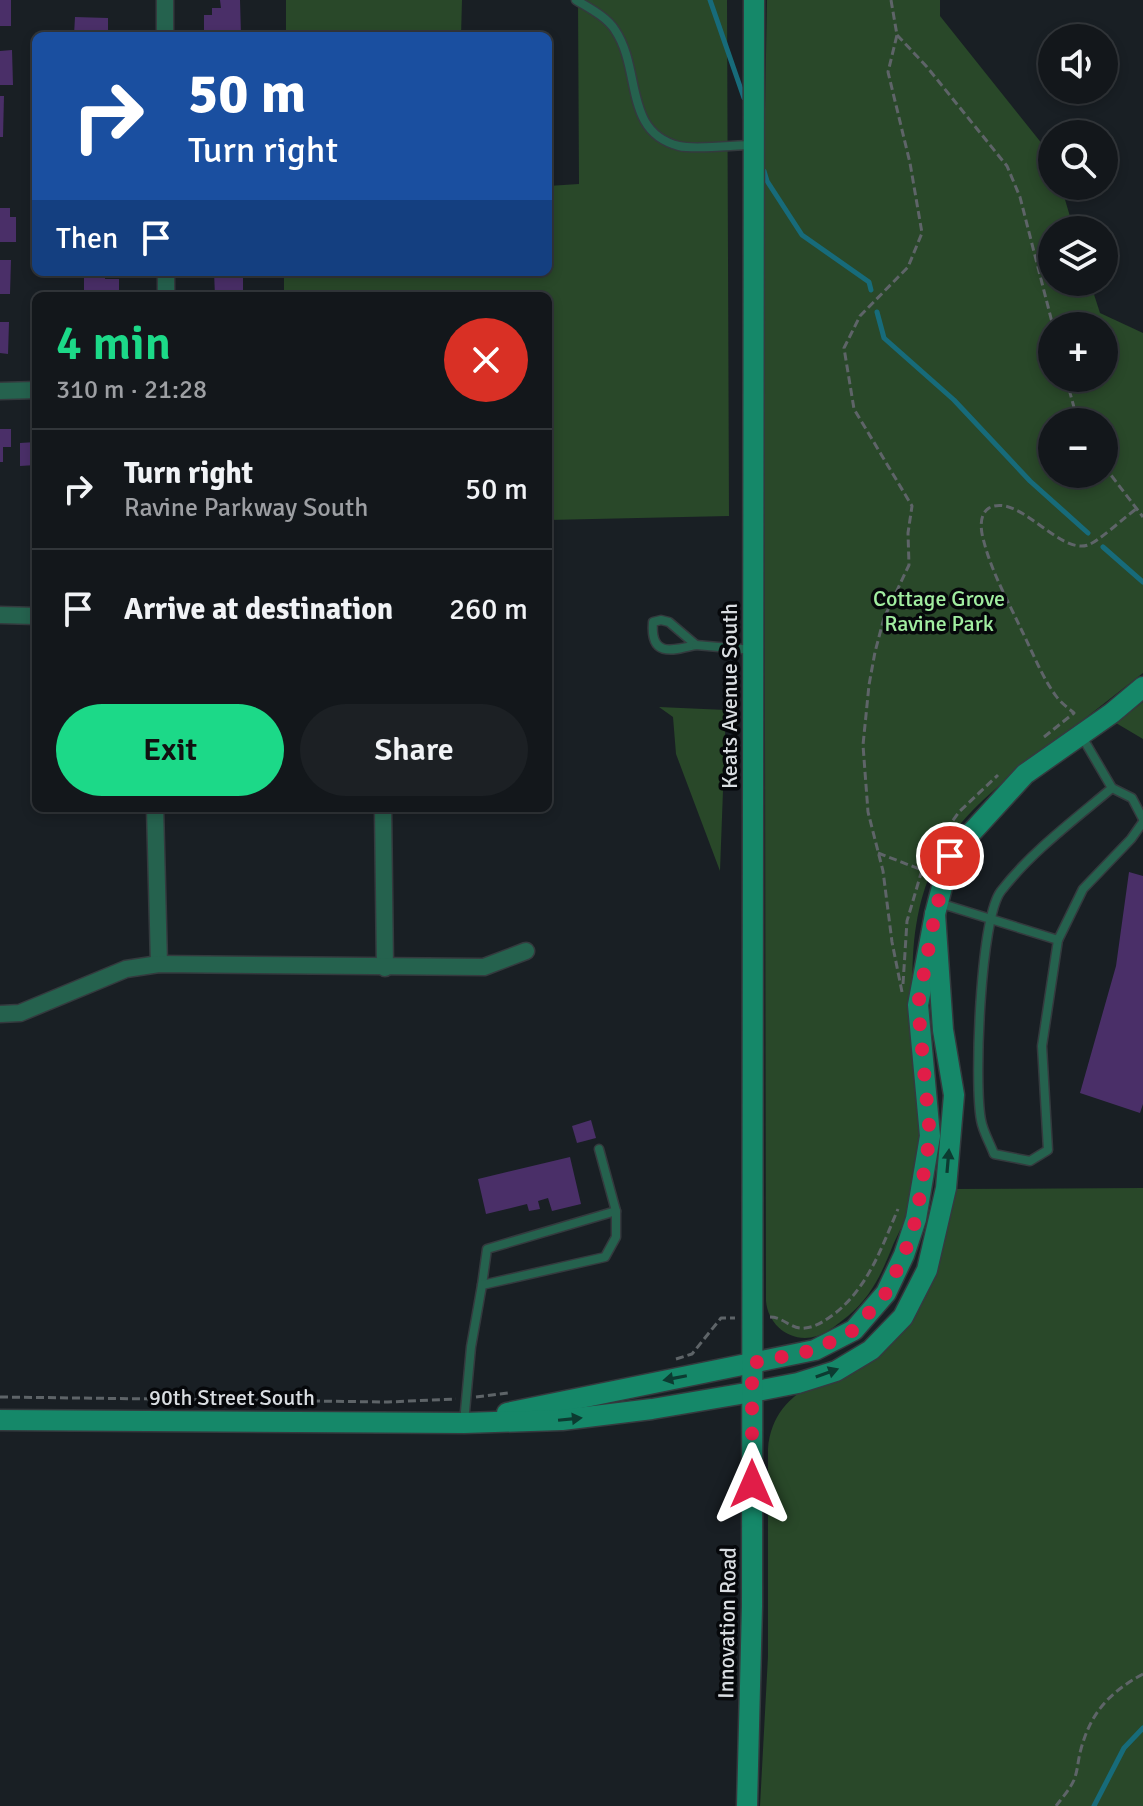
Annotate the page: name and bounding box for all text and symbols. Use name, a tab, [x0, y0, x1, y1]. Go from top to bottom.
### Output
map controls	[1038, 24, 1118, 488]
button: sound	[1038, 24, 1118, 104]
text: 50 m	[188, 59, 306, 128]
icon: right	[56, 64, 160, 168]
button: search	[1038, 120, 1118, 200]
text: Turn right	[188, 128, 338, 173]
icon: arrive	[134, 216, 178, 260]
button: layers	[1038, 216, 1118, 296]
text: Then	[56, 220, 118, 257]
button: +	[1038, 312, 1118, 392]
text: 4 min	[56, 314, 171, 373]
button: close	[444, 318, 528, 402]
text: 310 m · 21:28	[56, 374, 207, 406]
button: −	[1038, 408, 1118, 488]
text: Turn right	[124, 455, 253, 492]
icon: right	[56, 467, 100, 511]
text: 50 m	[465, 471, 528, 508]
text: Ravine Parkway South	[124, 492, 368, 524]
park label: Cottage Grove Ravine Park	[873, 585, 1005, 637]
icon: arrive	[56, 587, 100, 631]
text: Arrive at destination	[124, 591, 393, 628]
text: 260 m	[449, 591, 528, 628]
street label: Keats Avenue South	[716, 603, 743, 789]
button: Exit	[56, 704, 284, 796]
button: Share	[300, 704, 528, 796]
pin	[916, 822, 984, 890]
icon: arrive	[928, 834, 972, 878]
one-way arrow	[942, 1148, 955, 1173]
one-way arrow	[815, 1366, 839, 1378]
one-way arrow	[663, 1372, 688, 1385]
street label: 90th Street South	[149, 1384, 315, 1411]
one-way arrow	[558, 1412, 583, 1425]
position arrow	[710, 1442, 794, 1526]
street label: Innovation Road	[712, 1547, 742, 1699]

